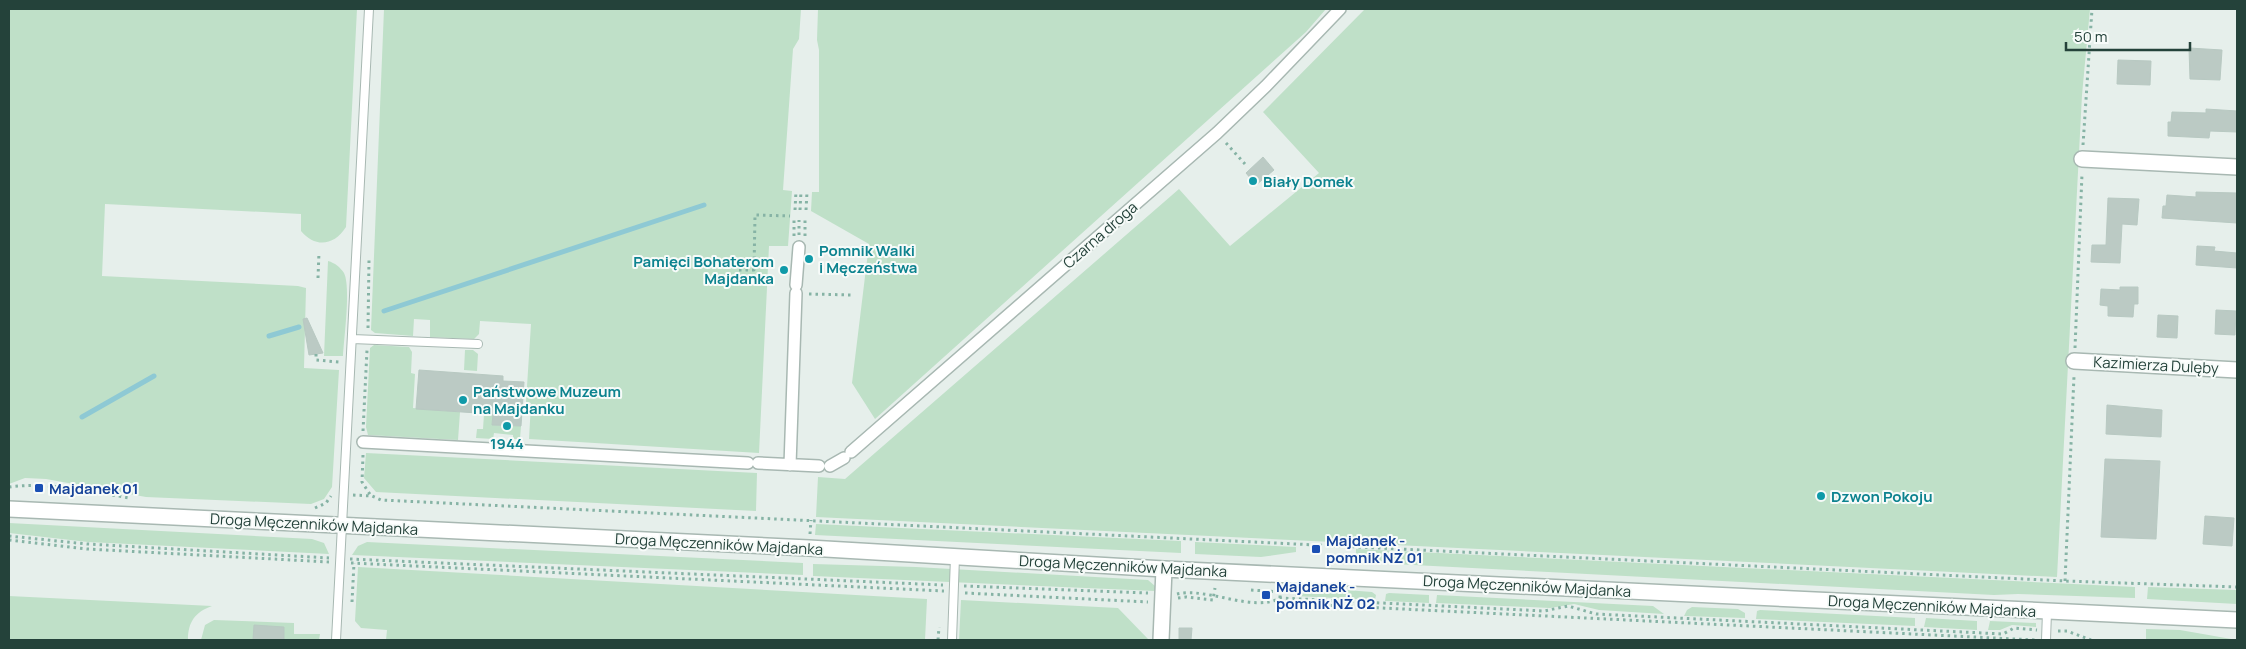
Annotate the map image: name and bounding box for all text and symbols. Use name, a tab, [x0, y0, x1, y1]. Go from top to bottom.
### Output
scale bar	[2066, 20, 2190, 52]
text: 50 m	[2074, 26, 2108, 47]
place label: Biały Domek	[1263, 171, 1354, 192]
marker: Biały Domek	[1247, 175, 1259, 187]
street label: Czarna droga	[1058, 197, 1142, 273]
place label: Pomnik Walki i Męczeństwa	[819, 240, 917, 278]
place label: Pamięci Bohaterom Majdanka	[633, 251, 774, 289]
marker: Pomnik Walki i Męczeństwa	[803, 253, 815, 265]
marker: Pamięci Bohaterom Majdanka	[778, 264, 790, 276]
street label: Kazimierza Dulęby	[2093, 351, 2219, 379]
place label: Państwowe Muzeum na Majdanku	[473, 381, 621, 419]
marker: Państwowe Muzeum na Majdanku	[457, 394, 469, 406]
marker: 1944	[501, 420, 513, 432]
place label: 1944	[490, 433, 524, 454]
place label: Majdanek 01	[49, 478, 138, 499]
marker: Majdanek 01	[33, 482, 45, 494]
place label: Dzwon Pokoju	[1831, 486, 1933, 507]
marker: Dzwon Pokoju	[1815, 490, 1827, 502]
street label: Droga Męczenników Majdanka	[209, 508, 419, 540]
street label: Droga Męczenników Majdanka	[614, 528, 824, 560]
place label: Majdanek - pomnik NŻ 01	[1326, 530, 1423, 568]
marker: Majdanek - pomnik NŻ 01	[1310, 543, 1322, 555]
street label: Droga Męczenników Majdanka	[1018, 550, 1228, 582]
street label: Droga Męczenników Majdanka	[1422, 570, 1632, 602]
place label: Majdanek - pomnik NŻ 02	[1276, 576, 1375, 614]
marker: Majdanek - pomnik NŻ 02	[1260, 589, 1272, 601]
street label: Droga Męczenników Majdanka	[1827, 590, 2037, 622]

